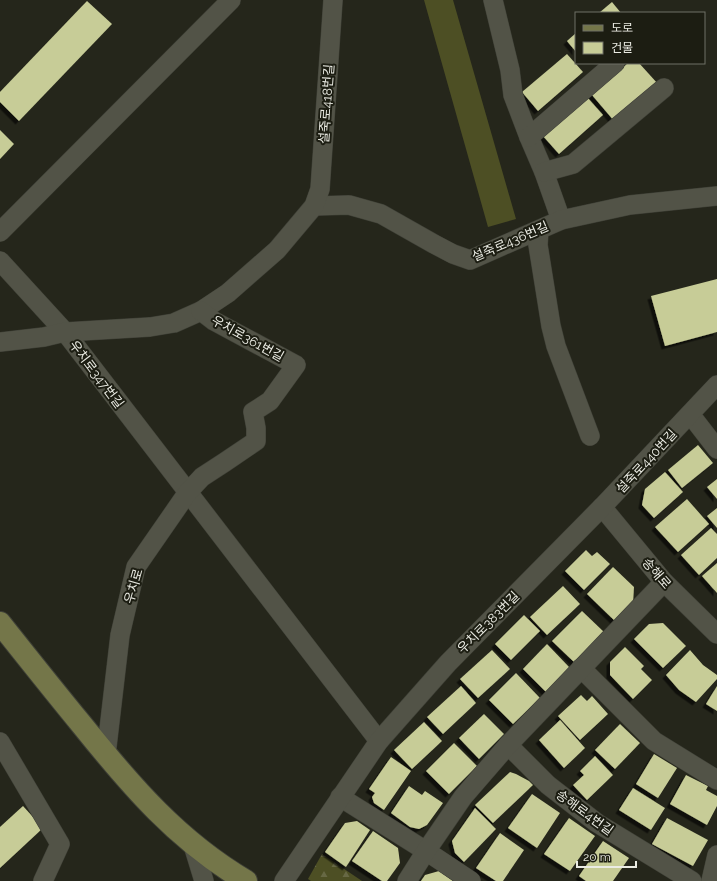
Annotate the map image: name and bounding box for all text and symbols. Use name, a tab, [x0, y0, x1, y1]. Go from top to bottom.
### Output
legend	[575, 12, 705, 64]
text: 도로	[611, 21, 633, 35]
text: 건물	[611, 41, 633, 55]
street label: 설죽로418번길	[316, 64, 337, 145]
street label: 설죽로436번길	[470, 219, 551, 264]
street label: 우치로361번길	[209, 312, 286, 364]
street label: 우치로347번길	[66, 338, 127, 411]
street label: 설죽로440번길	[613, 426, 680, 496]
street label: 송해로	[639, 555, 674, 592]
street label: 우치로	[121, 567, 146, 605]
street label: 우치로383번길	[454, 588, 522, 656]
street label: 송해로4번길	[553, 787, 616, 838]
scale bar	[577, 843, 636, 869]
text: 20 m	[583, 850, 611, 864]

